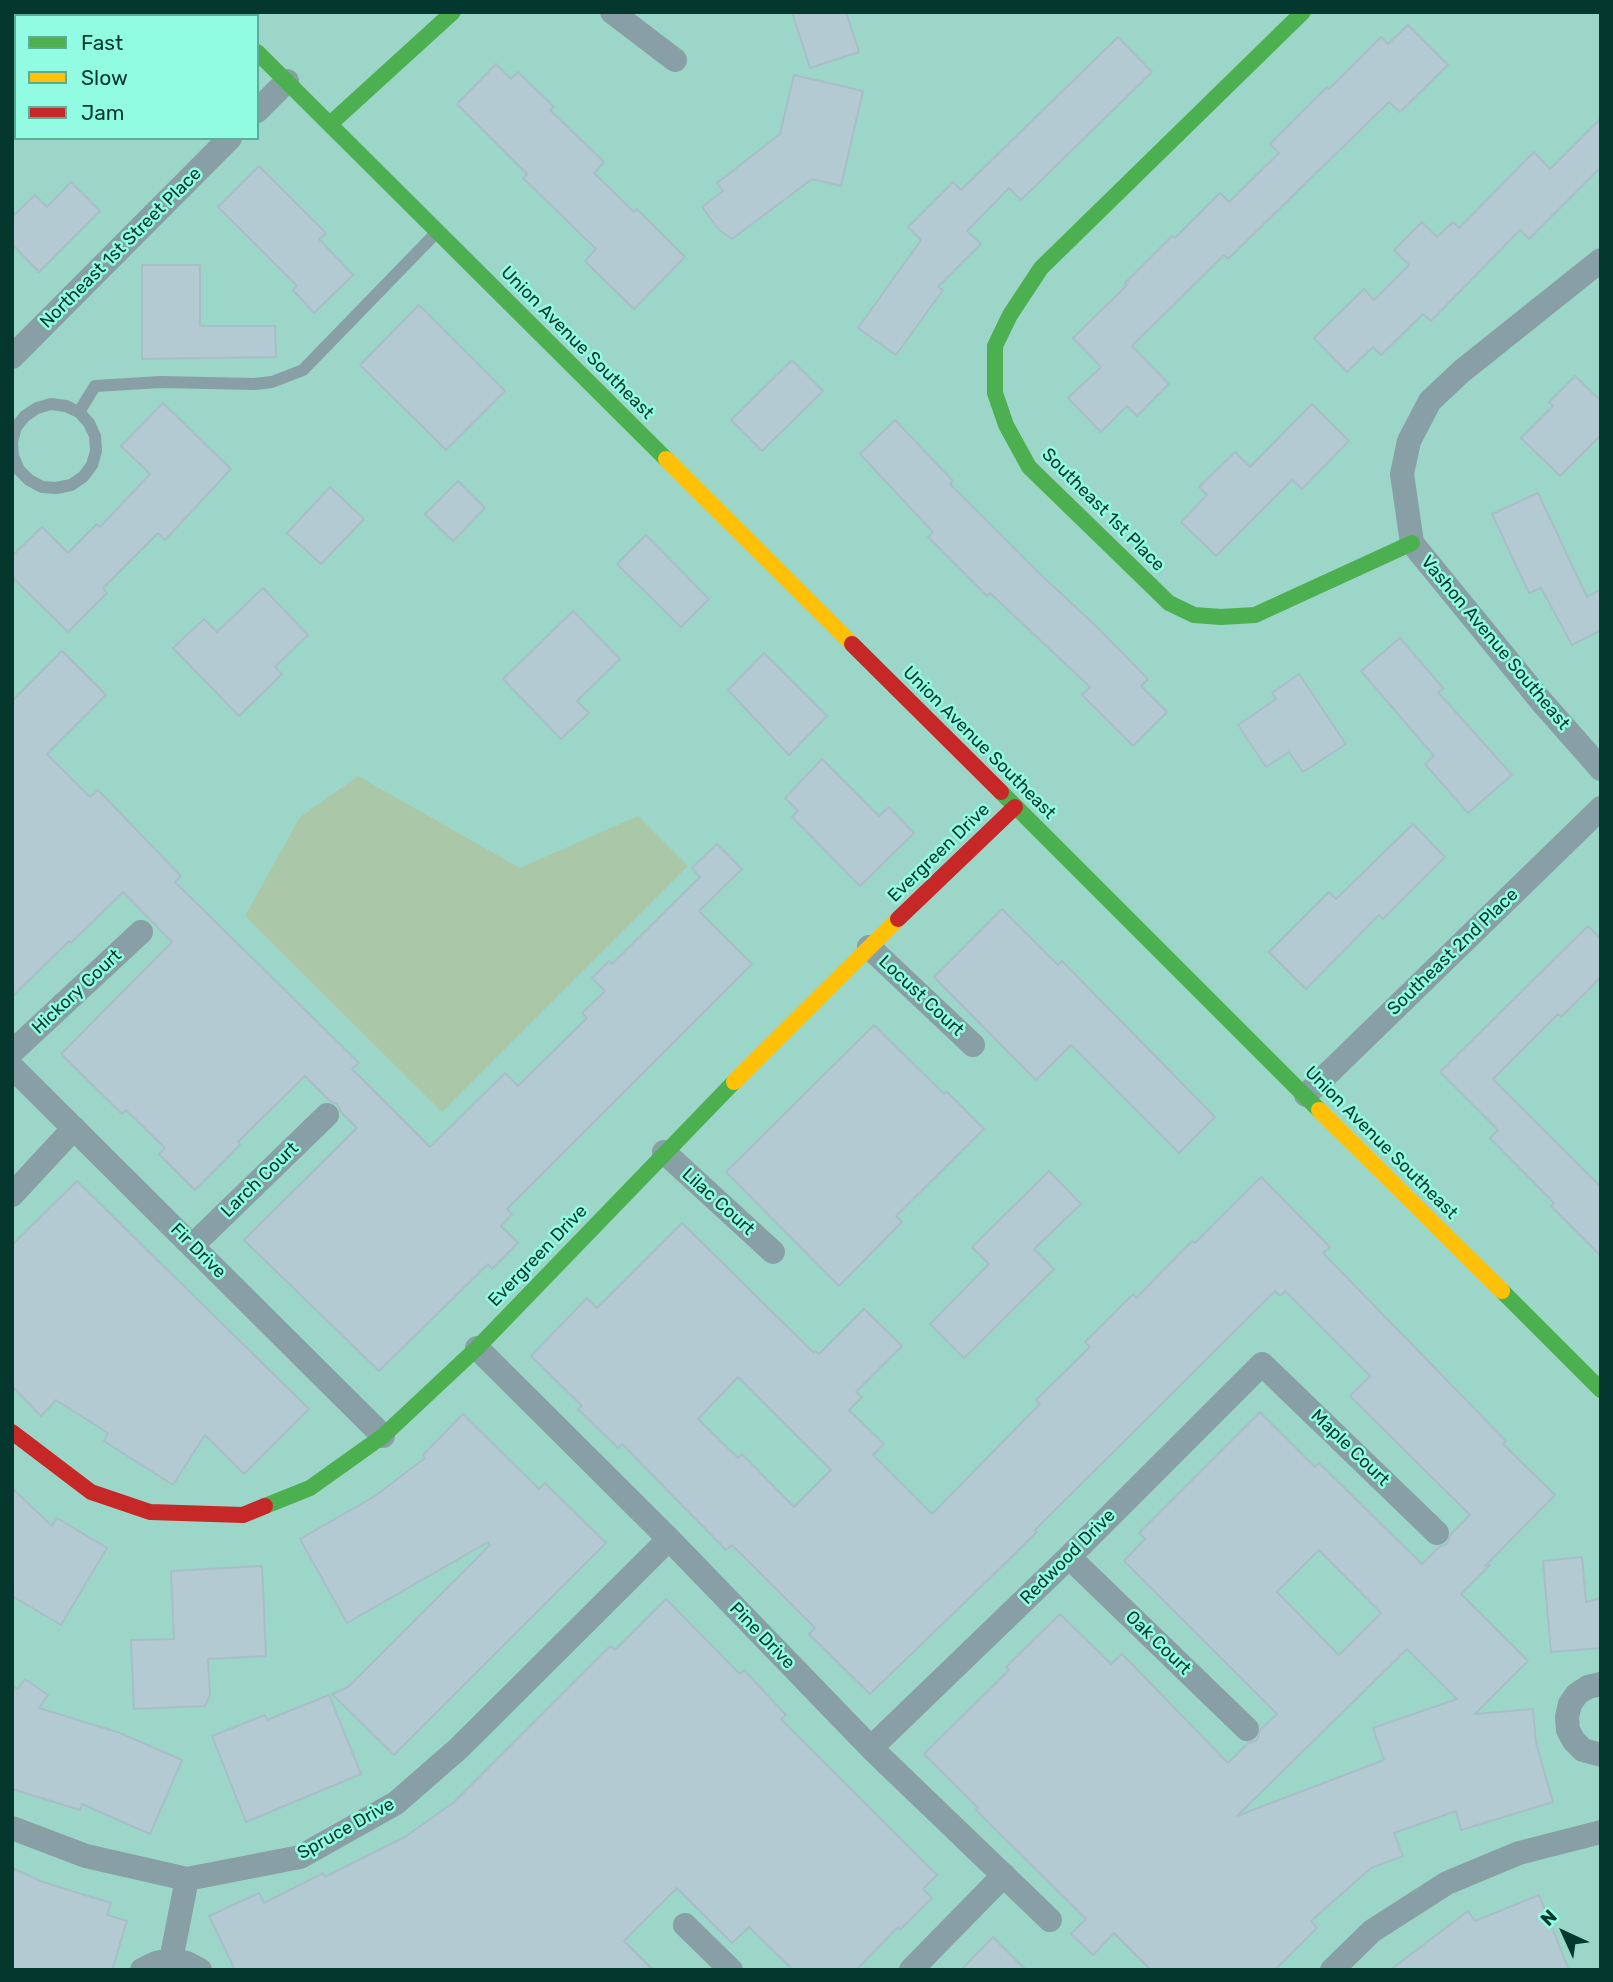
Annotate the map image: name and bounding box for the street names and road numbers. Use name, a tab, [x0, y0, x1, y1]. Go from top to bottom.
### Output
street label: Northeast 1st Street Place	[36, 163, 206, 333]
street label: Union Avenue Southeast	[496, 262, 658, 424]
street label: Southeast 1st Place	[1037, 444, 1169, 576]
street label: Vashon Avenue Southeast	[1416, 552, 1574, 734]
street label: Union Avenue Southeast	[898, 662, 1060, 824]
street label: Evergreen Drive	[884, 799, 994, 907]
street label: Southeast 2nd Place	[1383, 884, 1523, 1020]
street label: Hickory Court	[28, 945, 126, 1039]
street label: Locust Court	[874, 951, 968, 1041]
street label: Union Avenue Southeast	[1300, 1062, 1462, 1224]
street label: Larch Court	[217, 1138, 303, 1222]
street label: Lilac Court	[677, 1164, 759, 1240]
street label: Evergreen Drive	[484, 1201, 592, 1311]
street label: Fir Drive	[166, 1219, 230, 1283]
street label: Maple Court	[1306, 1405, 1394, 1491]
street label: Redwood Drive	[1016, 1505, 1120, 1609]
street label: Pine Drive	[725, 1598, 799, 1674]
street label: Oak Court	[1121, 1606, 1195, 1680]
street label: Spruce Drive	[294, 1794, 398, 1864]

